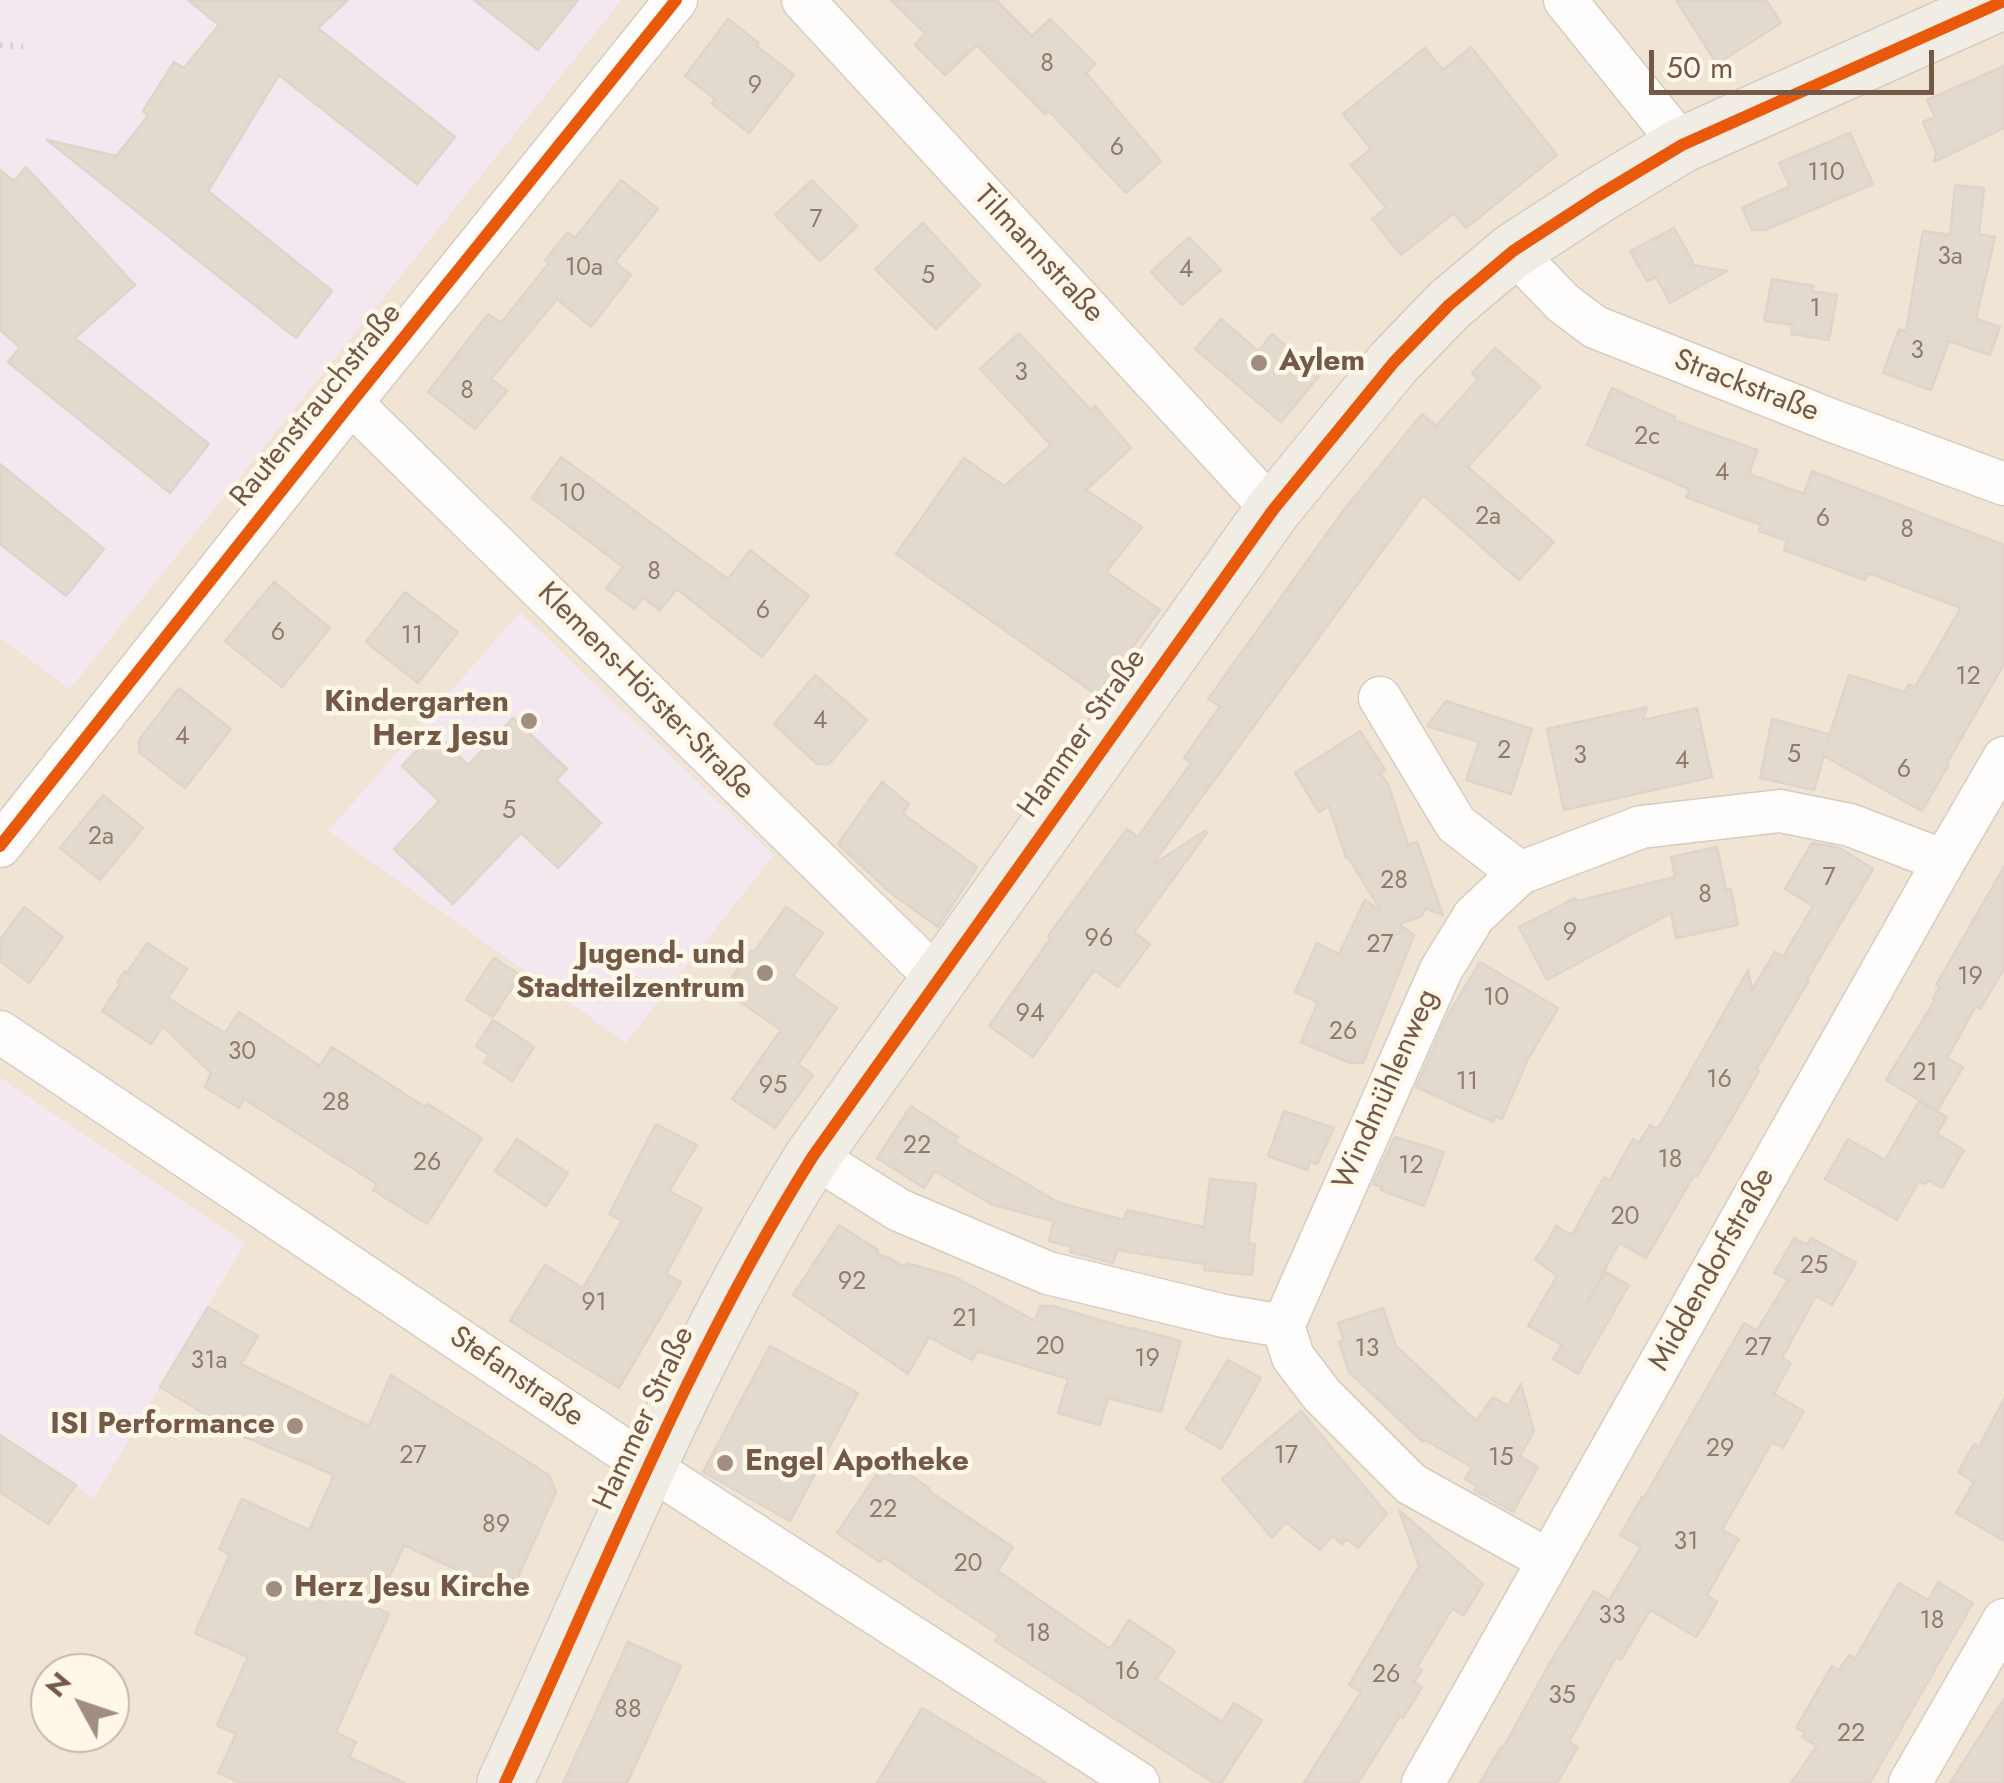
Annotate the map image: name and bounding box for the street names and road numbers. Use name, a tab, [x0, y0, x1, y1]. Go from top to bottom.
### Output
street label: Tilmannstraße	[965, 179, 1111, 331]
street label: Rautenstrauchstraße	[224, 297, 410, 515]
street label: Strackstraße	[1668, 343, 1824, 431]
street label: Klemens-Hörster-Straße	[529, 576, 761, 808]
street label: Hammer Straße	[1011, 643, 1155, 825]
street label: Windmühlenweg	[1327, 984, 1447, 1196]
street label: Middendorfstraße	[1642, 1162, 1784, 1378]
street label: Stefanstraße	[442, 1320, 590, 1436]
street label: Hammer Straße	[587, 1322, 703, 1516]

